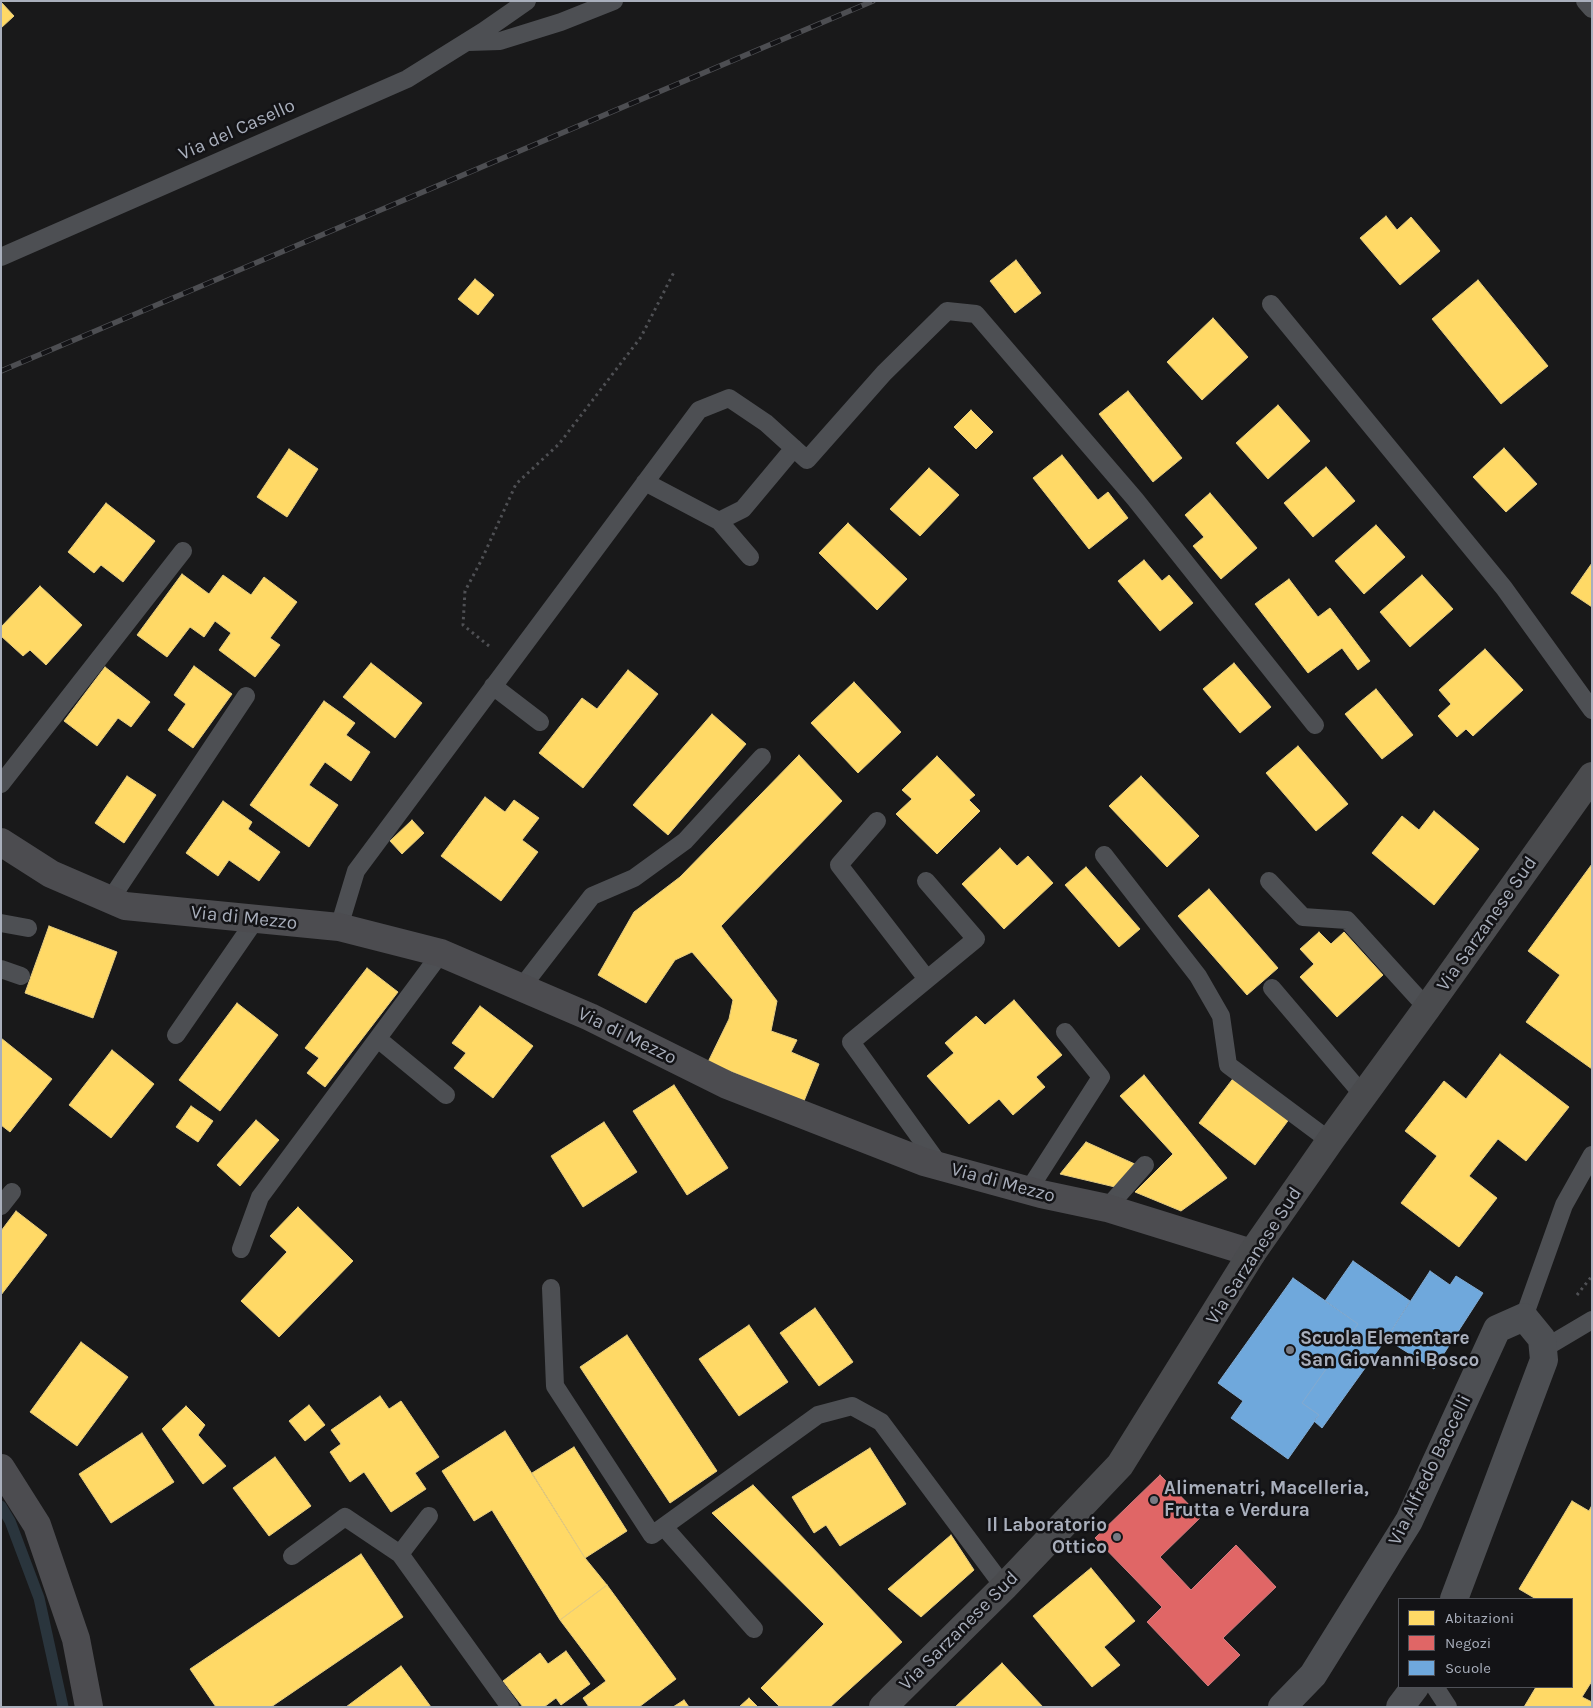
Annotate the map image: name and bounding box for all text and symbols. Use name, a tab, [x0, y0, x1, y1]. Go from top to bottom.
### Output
street label: Via del Casello	[175, 94, 299, 166]
street label: Via Sarzanese Sud	[1432, 852, 1542, 996]
street label: Via di Mezzo	[190, 901, 298, 935]
street label: Via di Mezzo	[574, 1002, 680, 1070]
street label: Via di Mezzo	[948, 1158, 1058, 1208]
street label: Via Sarzanese Sud	[1201, 1183, 1307, 1329]
place label: Scuola Elementare San Giovanni Bosco	[1300, 1328, 1479, 1372]
marker: Scuola Elementare San Giovanni Bosco	[1284, 1344, 1296, 1356]
street label: Via Alfredo Baccelli	[1384, 1391, 1476, 1549]
place label: Alimenatri, Macelleria, Frutta e Verdura	[1164, 1478, 1369, 1522]
marker: Alimenatri, Macelleria, Frutta e Verdura	[1148, 1494, 1160, 1506]
place label: Il Laboratorio Ottico	[986, 1515, 1107, 1559]
marker: Il Laboratorio Ottico	[1111, 1531, 1123, 1543]
street label: Via Sarzanese Sud	[895, 1567, 1023, 1695]
legend	[1398, 1598, 1573, 1688]
text: Abitazioni	[1445, 1609, 1514, 1627]
text: Negozi	[1445, 1634, 1491, 1652]
text: Scuole	[1445, 1659, 1491, 1677]

